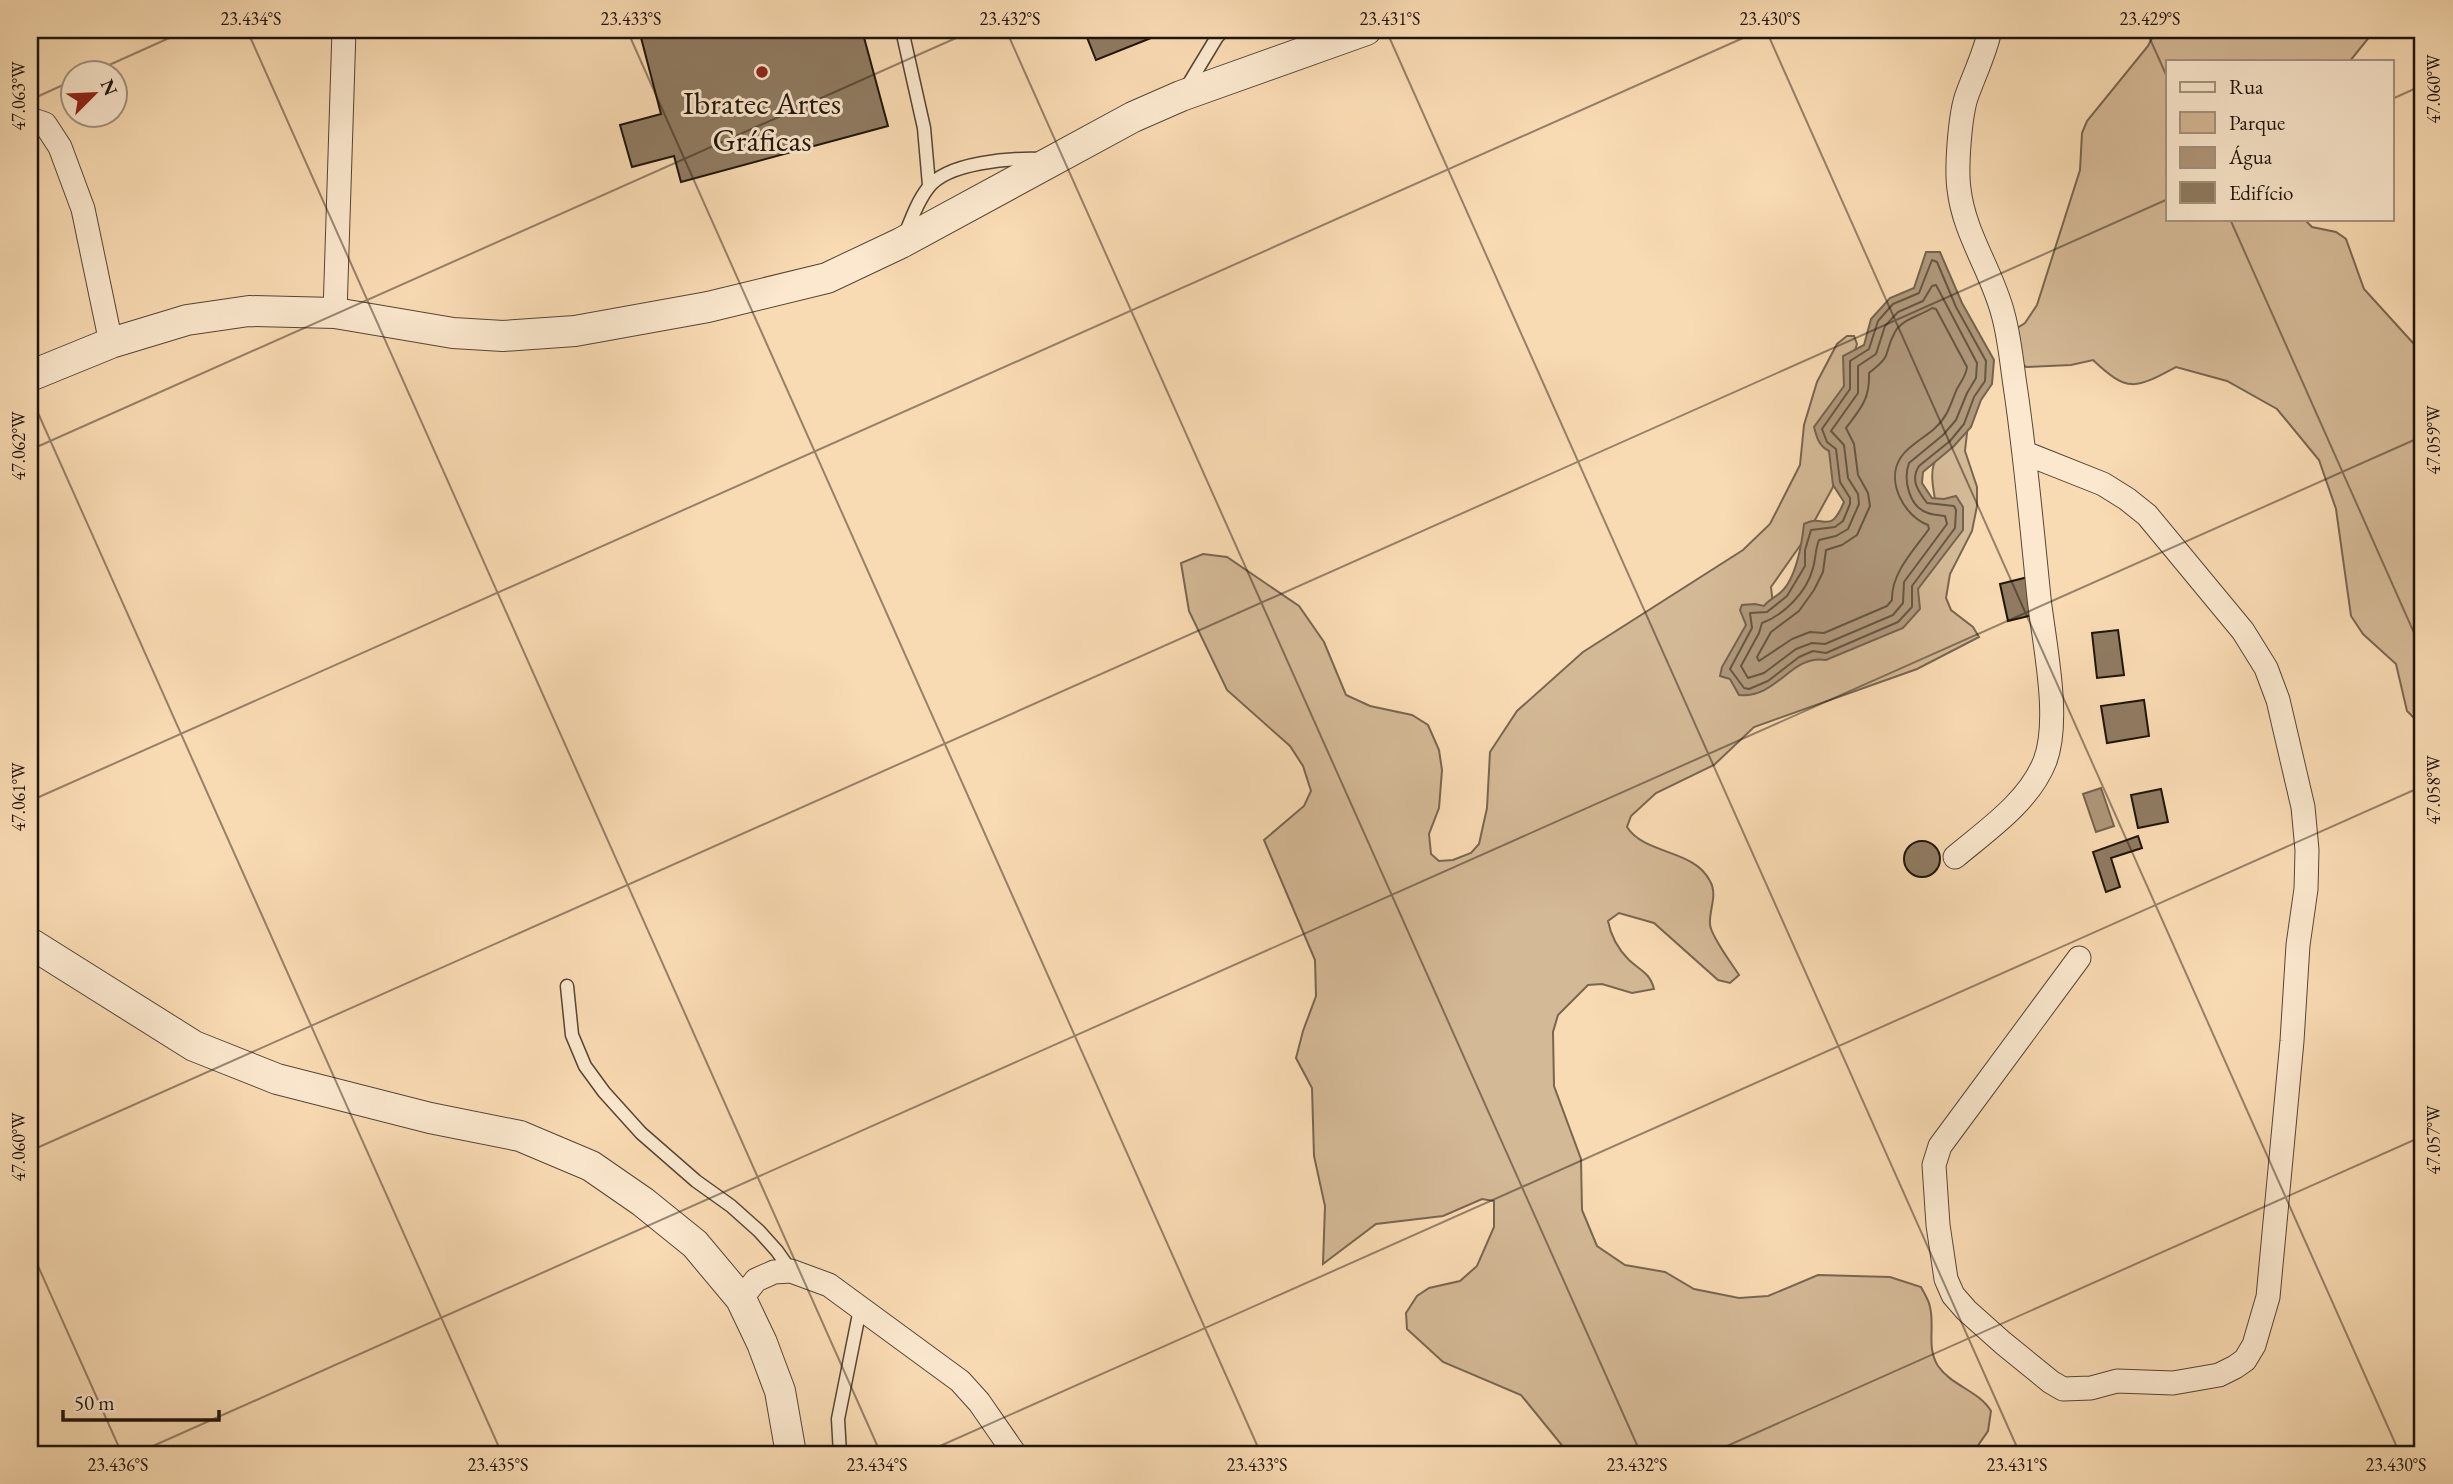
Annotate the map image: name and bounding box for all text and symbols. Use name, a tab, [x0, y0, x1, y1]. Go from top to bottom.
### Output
text: 23.434°S	[221, 7, 281, 30]
text: 23.433°S	[601, 7, 661, 30]
text: 23.432°S	[980, 7, 1040, 30]
text: 23.431°S	[1360, 7, 1420, 30]
text: 23.430°S	[1740, 7, 1800, 30]
text: 23.429°S	[2120, 7, 2180, 30]
text: 47.060°W	[2422, 54, 2445, 124]
north arrow	[60, 60, 130, 130]
legend	[2166, 60, 2394, 220]
text: 47.063°W	[7, 61, 30, 131]
marker: Ibratec Artes Gráficas	[754, 64, 770, 80]
text: Rua	[2229, 73, 2264, 100]
text: N	[95, 75, 124, 100]
place label: Ibratec Artes Gráficas	[683, 82, 841, 161]
text: Parque	[2229, 109, 2285, 136]
text: Água	[2228, 143, 2273, 170]
text: Edifício	[2229, 179, 2293, 206]
text: 47.059°W	[2422, 405, 2445, 475]
text: 47.062°W	[7, 411, 30, 481]
text: 47.058°W	[2422, 755, 2445, 825]
text: 47.061°W	[7, 762, 30, 832]
text: 47.057°W	[2422, 1105, 2445, 1175]
text: 47.060°W	[7, 1112, 30, 1182]
scale bar	[63, 1379, 219, 1423]
text: 50 m	[74, 1389, 115, 1416]
text: 23.436°S	[88, 1453, 148, 1476]
text: 23.435°S	[468, 1453, 528, 1476]
text: 23.434°S	[847, 1453, 907, 1476]
text: 23.433°S	[1227, 1453, 1287, 1476]
text: 23.432°S	[1607, 1453, 1667, 1476]
text: 23.431°S	[1987, 1453, 2047, 1476]
text: 23.430°S	[2366, 1453, 2426, 1476]

